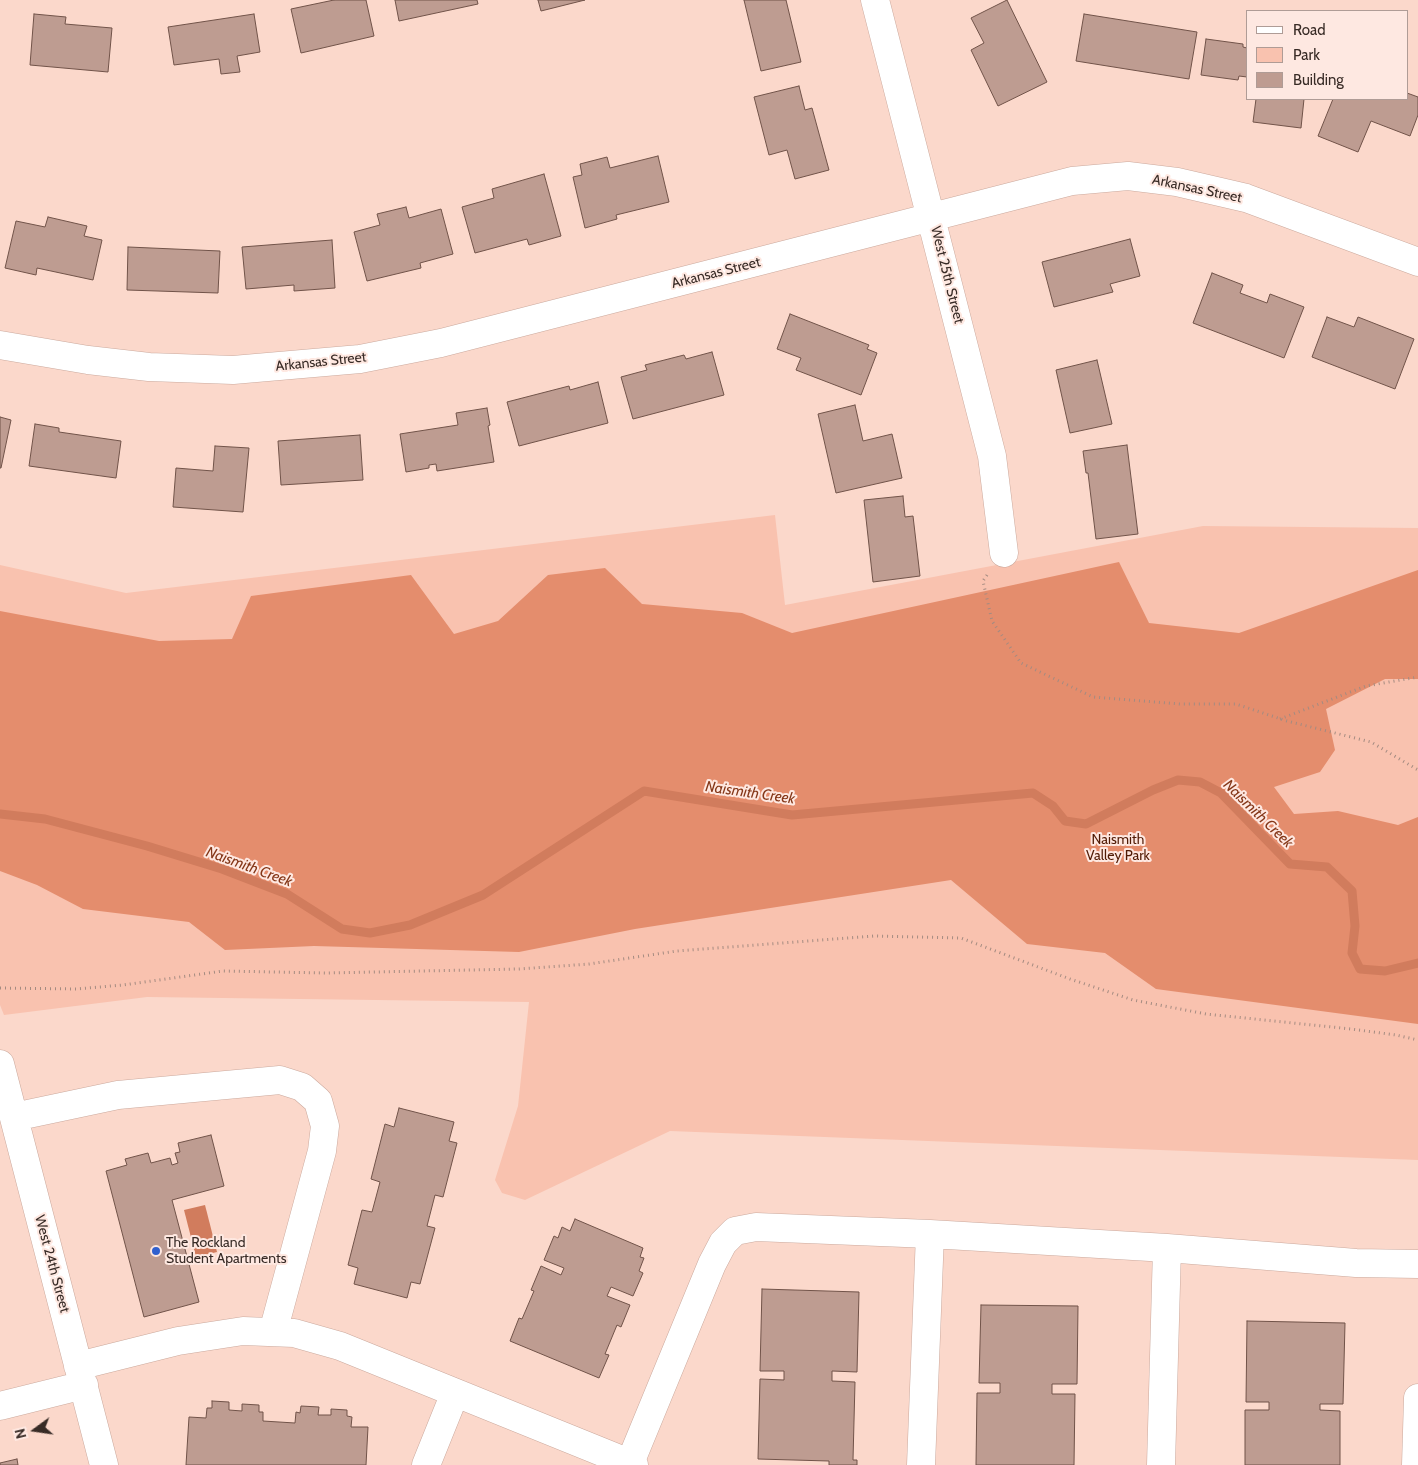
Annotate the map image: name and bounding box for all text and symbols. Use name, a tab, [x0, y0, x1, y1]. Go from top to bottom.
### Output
legend	[1246, 10, 1408, 100]
text: Road	[1293, 21, 1326, 39]
text: Park	[1293, 46, 1320, 64]
text: Building	[1293, 71, 1344, 89]
street label: Arkansas Street	[1151, 171, 1243, 207]
street label: West 25th Street	[927, 225, 967, 325]
street label: Arkansas Street	[670, 254, 762, 292]
street label: Arkansas Street	[275, 349, 367, 375]
water label: Naismith Creek	[1219, 776, 1297, 852]
water label: Naismith Creek	[704, 778, 796, 808]
park label: Naismith Valley Park	[1086, 832, 1150, 864]
water label: Naismith Creek	[203, 843, 295, 891]
street label: West 24th Street	[31, 1213, 73, 1315]
place label: The Rockland Student Apartments	[166, 1235, 286, 1268]
marker: The Rockland Student Apartments	[150, 1245, 162, 1257]
north arrow	[10, 1405, 60, 1455]
text: N	[11, 1427, 30, 1441]

